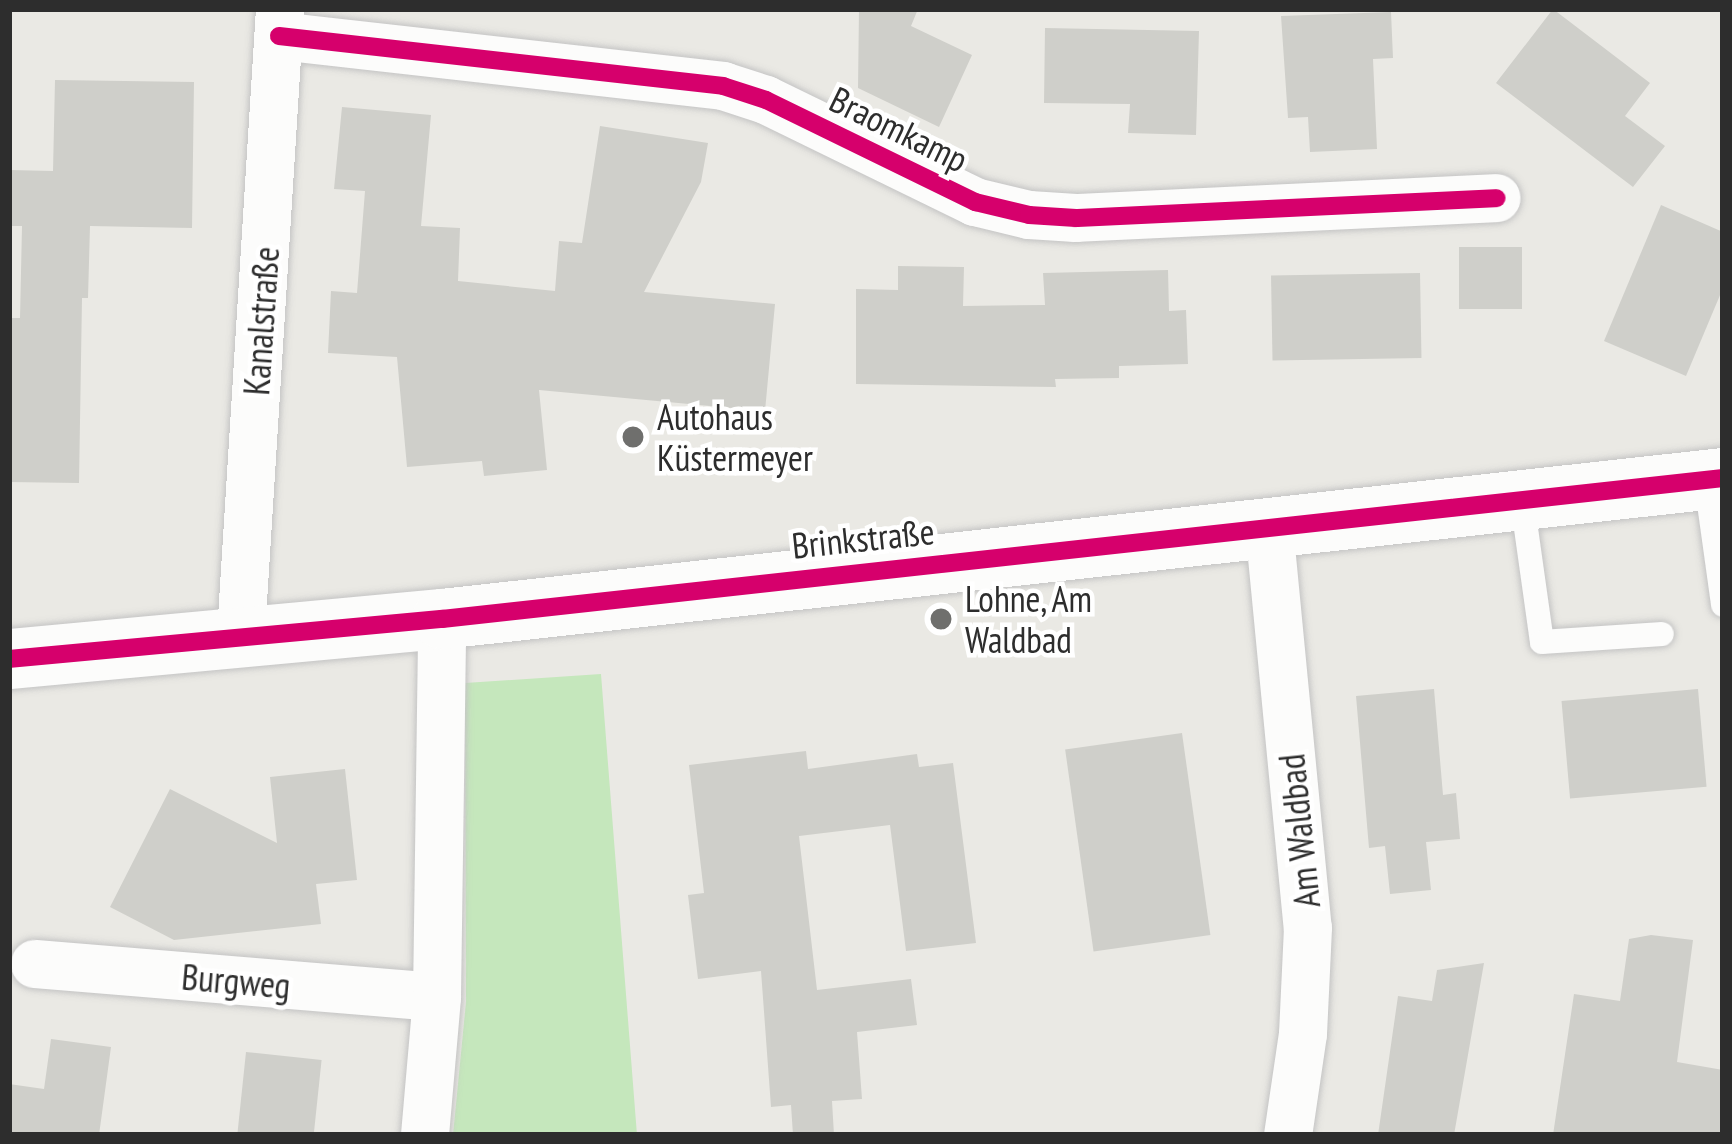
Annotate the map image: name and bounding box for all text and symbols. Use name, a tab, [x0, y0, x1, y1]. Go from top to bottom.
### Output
street label: Braomkamp	[823, 77, 975, 181]
street label: Kanalstraße	[234, 245, 288, 397]
place label: Autohaus Küstermeyer	[657, 394, 813, 479]
marker: Autohaus Küstermeyer	[620, 424, 646, 450]
street label: Brinkstraße	[790, 509, 936, 567]
place label: Lohne, Am Waldbad	[965, 576, 1095, 661]
marker: Lohne, Am Waldbad	[928, 606, 954, 632]
street label: Am Waldbad	[1269, 752, 1329, 910]
street label: Burgweg	[180, 955, 292, 1007]

